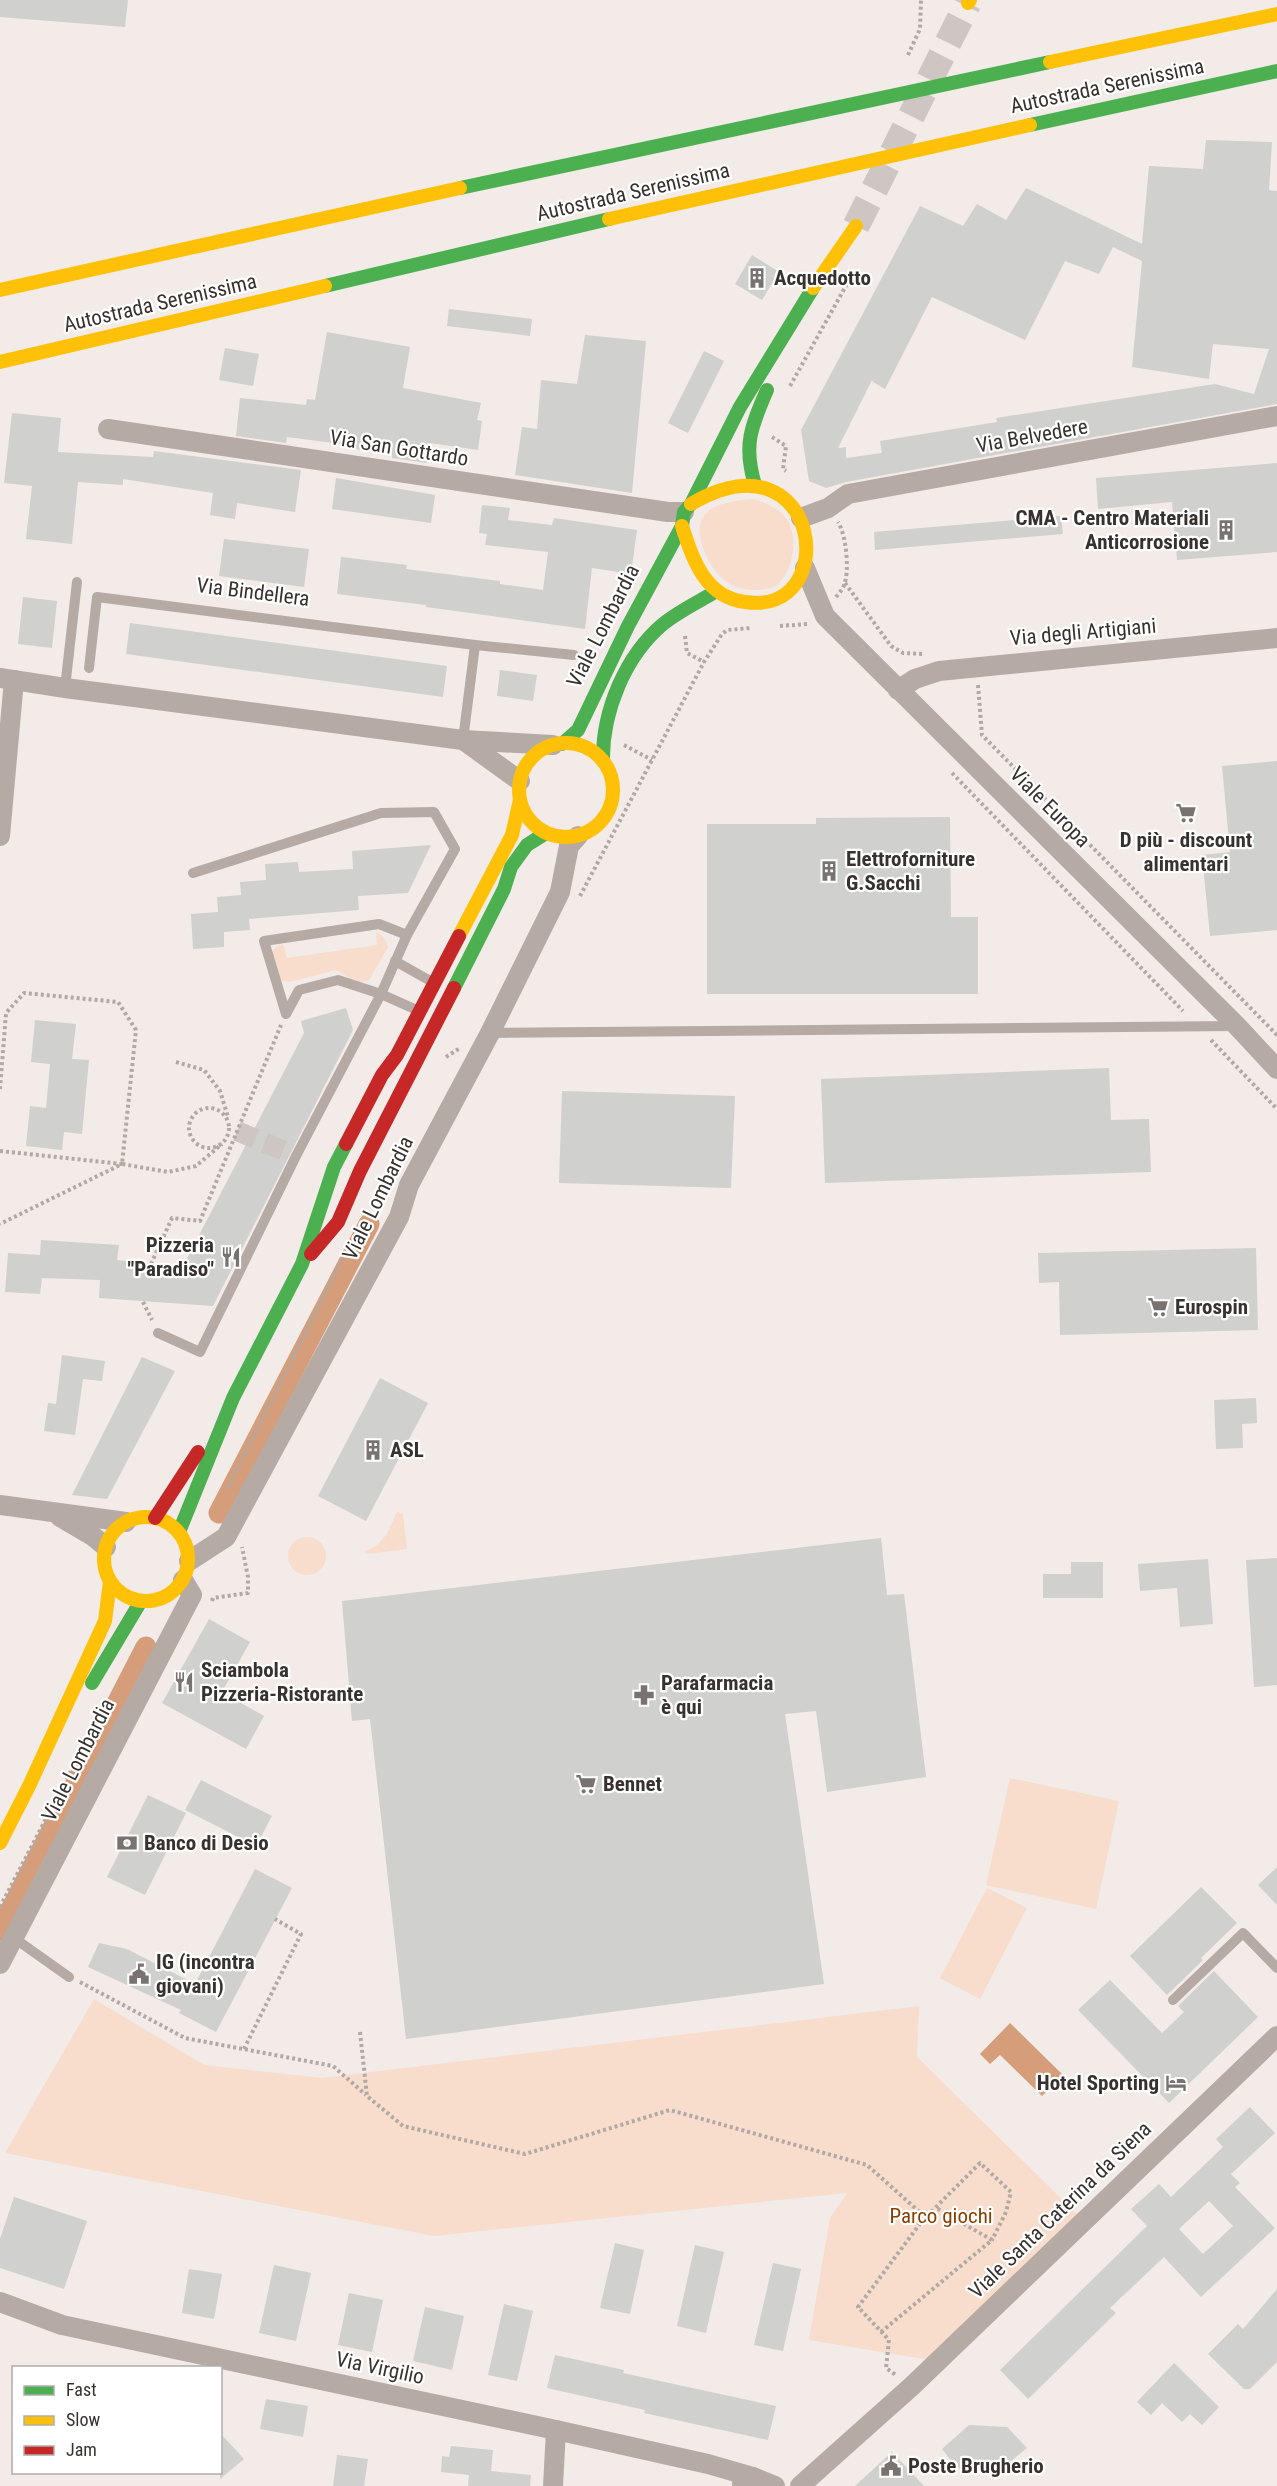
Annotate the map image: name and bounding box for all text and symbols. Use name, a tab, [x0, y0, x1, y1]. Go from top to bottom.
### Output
street label: Autostrada Serenissima	[1008, 54, 1206, 118]
street label: Autostrada Serenissima	[534, 158, 732, 226]
building icon: Acquedotto	[745, 266, 769, 290]
place label: Acquedotto	[774, 266, 871, 290]
street label: Autostrada Serenissima	[61, 269, 259, 337]
street label: Via Belvedere	[974, 414, 1090, 458]
street label: Via San Gottardo	[328, 425, 470, 471]
place label: CMA - Centro Materiali Anticorrosione	[1015, 506, 1209, 554]
building icon: CMA - Centro Materiali Anticorrosione	[1214, 518, 1238, 542]
street label: Viale Lombardia	[562, 561, 644, 691]
street label: Via Bindellera	[195, 573, 311, 611]
street label: Via degli Artigiani	[1009, 614, 1157, 650]
street label: Viale Europa	[1005, 762, 1095, 852]
supermarket icon: D più - discount alimentari	[1174, 801, 1198, 825]
place label: D più - discount alimentari	[1120, 828, 1252, 876]
place label: Elettroforniture G.Sacchi	[846, 847, 975, 895]
building icon: Elettroforniture G.Sacchi	[817, 859, 841, 883]
street label: Viale Lombardia	[338, 1132, 418, 1264]
place label: Pizzeria "Paradiso"	[127, 1233, 214, 1281]
restaurant icon: Pizzeria "Paradiso"	[219, 1245, 243, 1269]
supermarket icon: Eurospin	[1146, 1295, 1170, 1319]
place label: Eurospin	[1175, 1295, 1248, 1319]
building icon: ASL	[361, 1438, 385, 1462]
place label: ASL	[390, 1438, 424, 1462]
place label: Sciambola Pizzeria-Ristorante	[201, 1658, 363, 1706]
restaurant icon: Sciambola Pizzeria-Ristorante	[172, 1670, 196, 1694]
place label: Parafarmacia è qui	[661, 1671, 773, 1719]
pharmacy icon: Parafarmacia è qui	[632, 1683, 656, 1707]
street label: Viale Lombardia	[37, 1695, 119, 1825]
supermarket icon: Bennet	[574, 1772, 598, 1796]
place label: Bennet	[603, 1772, 662, 1796]
bank icon: Banco di Desio	[115, 1831, 139, 1855]
place label: Banco di Desio	[144, 1831, 269, 1855]
place label: IG (incontra giovani)	[156, 1950, 255, 1998]
public building icon: IG (incontra giovani)	[127, 1962, 151, 1986]
place label: Hotel Sporting	[1037, 2071, 1159, 2095]
hotel icon: Hotel Sporting	[1164, 2071, 1188, 2095]
street label: Viale Santa Caterina da Siena	[964, 2117, 1156, 2303]
park label: Parco giochi	[889, 2204, 993, 2228]
street label: Via Virgilio	[334, 2347, 426, 2389]
legend	[12, 2366, 222, 2474]
text: Fast	[66, 2379, 97, 2400]
text: Slow	[66, 2409, 101, 2430]
text: Jam	[66, 2439, 97, 2460]
public building icon: Poste Brugherio	[879, 2454, 903, 2478]
place label: Poste Brugherio	[908, 2454, 1044, 2478]

